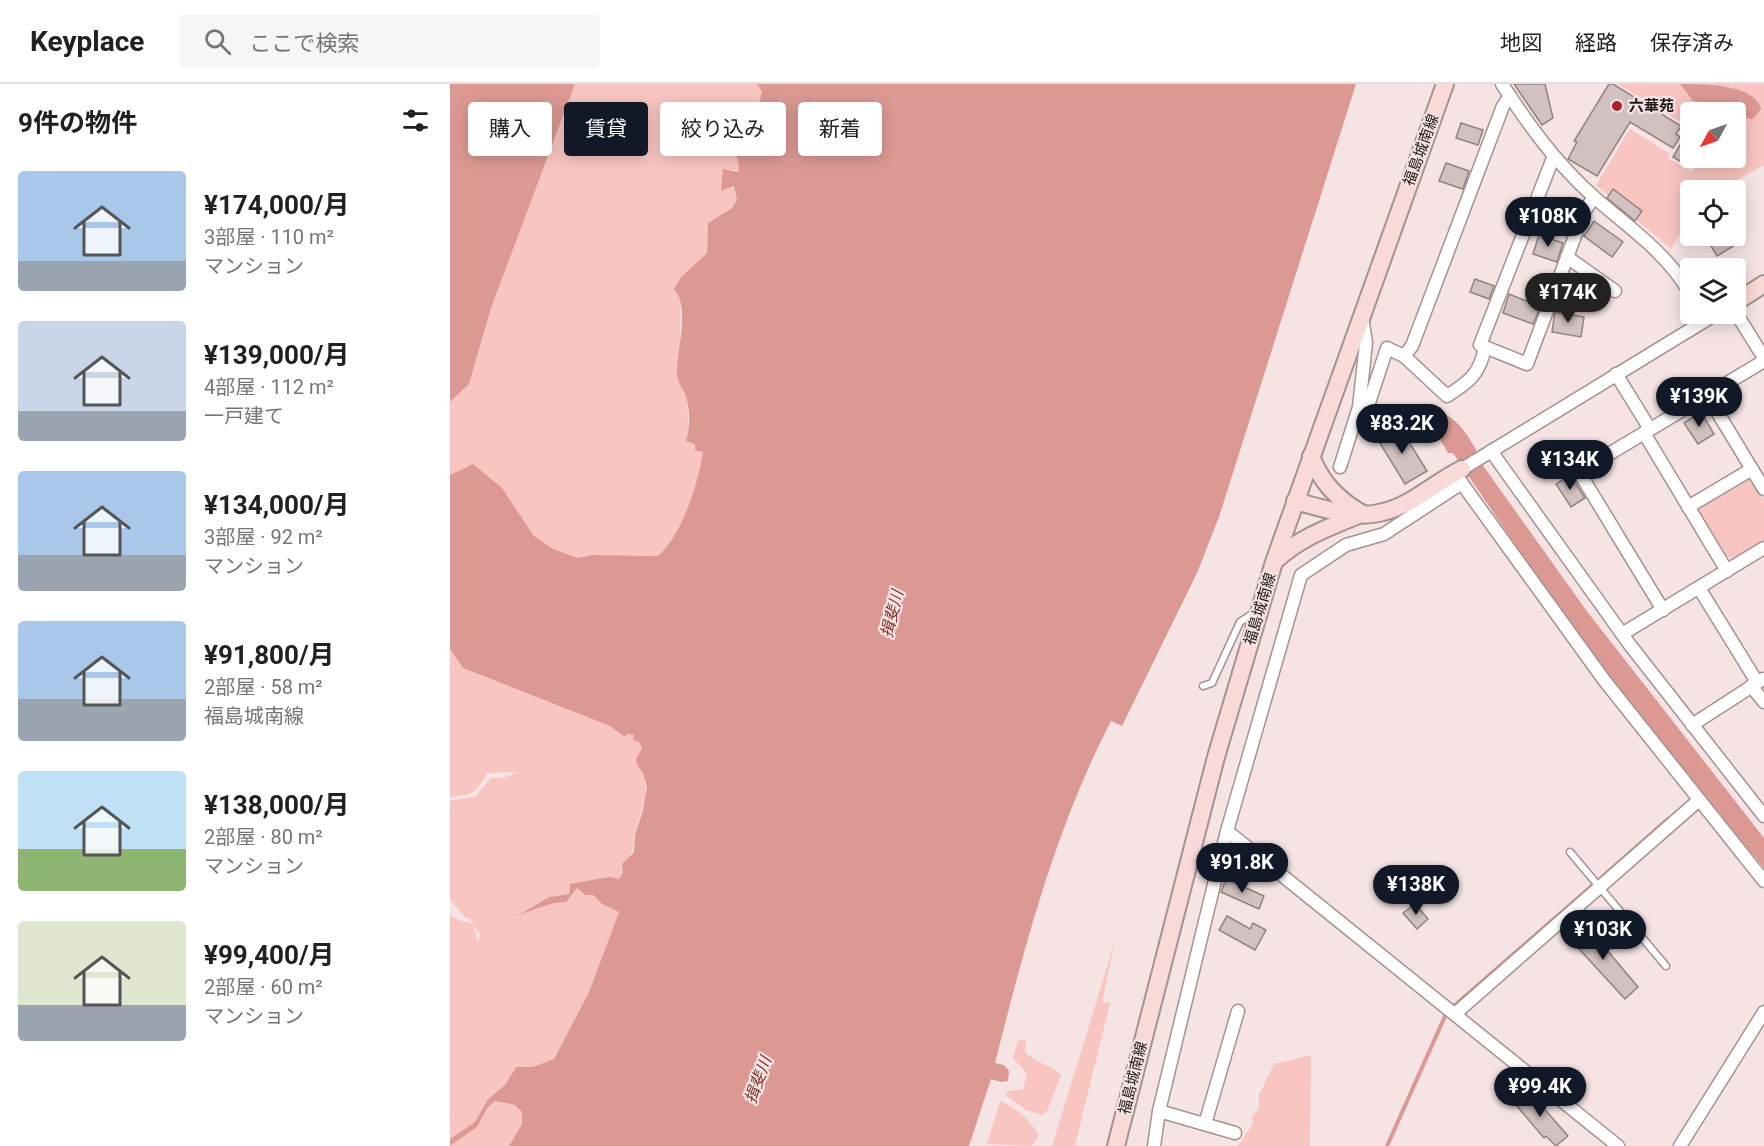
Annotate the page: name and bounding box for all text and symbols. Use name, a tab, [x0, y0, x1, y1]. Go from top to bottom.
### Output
search box	[180, 14, 600, 68]
text: Keyplace	[30, 25, 144, 58]
icon: search	[201, 25, 234, 58]
text: ここで検索	[249, 31, 359, 56]
text: 地図	[1500, 31, 1542, 55]
text: 経路	[1575, 31, 1617, 55]
text: 保存済み	[1650, 31, 1734, 55]
place label: 六華苑	[1629, 97, 1674, 115]
marker: 六華苑	[1610, 99, 1624, 113]
chip: 購入	[468, 102, 552, 156]
chip: 賃貸	[564, 102, 648, 156]
chip: 絞り込み	[660, 102, 786, 156]
chip: 新着	[798, 102, 882, 156]
north arrow	[1680, 102, 1746, 168]
map controls	[1680, 102, 1746, 324]
icon: filters	[399, 104, 432, 137]
text: 9件の物件	[18, 108, 137, 138]
street label: 福島城南線	[1400, 112, 1442, 188]
button: locate	[1680, 180, 1746, 246]
text: ¥174,000/月	[204, 190, 350, 220]
icon: home	[66, 195, 138, 267]
pin: ¥108K	[1506, 197, 1590, 248]
text: ¥108K	[1519, 204, 1577, 228]
text: 3部屋 · 110 m²	[204, 225, 334, 249]
text: マンション	[204, 254, 304, 278]
button: layers	[1680, 258, 1746, 324]
pin: ¥174K	[1526, 273, 1610, 324]
text: ¥174K	[1539, 280, 1597, 304]
text: ¥139,000/月	[204, 340, 350, 370]
icon: home	[66, 345, 138, 417]
text: 4部屋 · 112 m²	[204, 375, 334, 399]
pin: ¥139K	[1657, 377, 1741, 428]
text: ¥139K	[1670, 384, 1728, 408]
text: 一戸建て	[204, 404, 284, 428]
pin: ¥83.2K	[1353, 404, 1451, 455]
text: ¥83.2K	[1370, 411, 1434, 435]
pin: ¥134K	[1528, 440, 1612, 491]
text: ¥134K	[1541, 447, 1599, 471]
text: ¥134,000/月	[204, 490, 350, 520]
icon: home	[66, 495, 138, 567]
text: 3部屋 · 92 m²	[204, 525, 323, 549]
text: マンション	[204, 554, 304, 578]
street label: 福島城南線	[1240, 570, 1280, 648]
water label: 揖斐川	[877, 586, 908, 640]
text: ¥91,800/月	[204, 640, 335, 670]
icon: home	[66, 645, 138, 717]
text: 2部屋 · 58 m²	[204, 675, 323, 699]
text: 福島城南線	[204, 704, 304, 728]
text: ¥138,000/月	[204, 790, 350, 820]
icon: home	[66, 795, 138, 867]
text: 2部屋 · 80 m²	[204, 825, 323, 849]
pin: ¥91.8K	[1193, 843, 1291, 894]
text: ¥91.8K	[1210, 850, 1274, 874]
text: マンション	[204, 854, 304, 878]
pin: ¥138K	[1374, 865, 1458, 916]
text: ¥138K	[1387, 872, 1445, 896]
pin: ¥103K	[1561, 910, 1645, 961]
text: ¥103K	[1574, 917, 1632, 941]
text: ¥99,400/月	[204, 940, 335, 970]
icon: home	[66, 945, 138, 1017]
text: 2部屋 · 60 m²	[204, 975, 323, 999]
text: マンション	[204, 1004, 304, 1028]
street label: 福島城南線	[1115, 1039, 1151, 1117]
water label: 揖斐川	[741, 1052, 776, 1106]
pin: ¥99.4K	[1491, 1067, 1589, 1118]
text: ¥99.4K	[1508, 1074, 1572, 1098]

